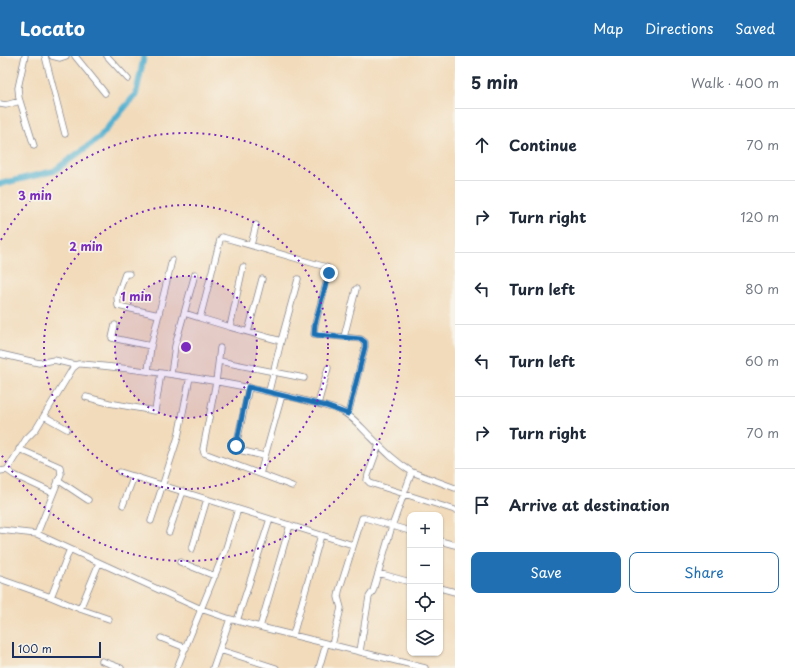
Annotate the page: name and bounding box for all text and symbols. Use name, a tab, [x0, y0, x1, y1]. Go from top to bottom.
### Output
text: Locato	[20, 14, 85, 42]
text: Map	[593, 18, 623, 39]
text: Directions	[645, 18, 713, 39]
text: Saved	[735, 18, 775, 39]
text: 5 min	[471, 69, 518, 95]
text: Walk · 400 m	[691, 73, 779, 92]
text: Continue	[509, 133, 577, 156]
icon: ahead	[471, 134, 493, 156]
text: 70 m	[746, 135, 779, 154]
text: 3 min	[18, 186, 52, 204]
text: Turn right	[509, 205, 586, 228]
icon: right	[471, 206, 493, 228]
text: 120 m	[740, 207, 779, 226]
text: 2 min	[69, 237, 103, 255]
route end	[320, 264, 338, 282]
text: Turn left	[509, 277, 575, 300]
icon: left	[471, 278, 493, 300]
text: 80 m	[745, 279, 779, 298]
text: 1 min	[120, 287, 152, 305]
centre of rings	[179, 340, 193, 354]
text: Turn left	[509, 349, 575, 372]
icon: left	[471, 350, 493, 372]
text: 60 m	[745, 351, 779, 370]
text: Turn right	[509, 421, 586, 444]
icon: right	[471, 422, 493, 444]
text: 70 m	[746, 423, 779, 442]
route start	[227, 437, 245, 455]
text: Arrive at destination	[509, 493, 670, 516]
icon: arrive	[471, 494, 493, 516]
map controls	[407, 512, 443, 656]
button: +	[407, 512, 443, 548]
button: −	[407, 548, 443, 584]
button: Save	[471, 552, 621, 593]
button: Share	[629, 552, 779, 593]
button: locate	[407, 584, 443, 620]
button: layers	[407, 620, 443, 656]
scale bar	[12, 640, 101, 659]
text: 100 m	[18, 640, 52, 657]

